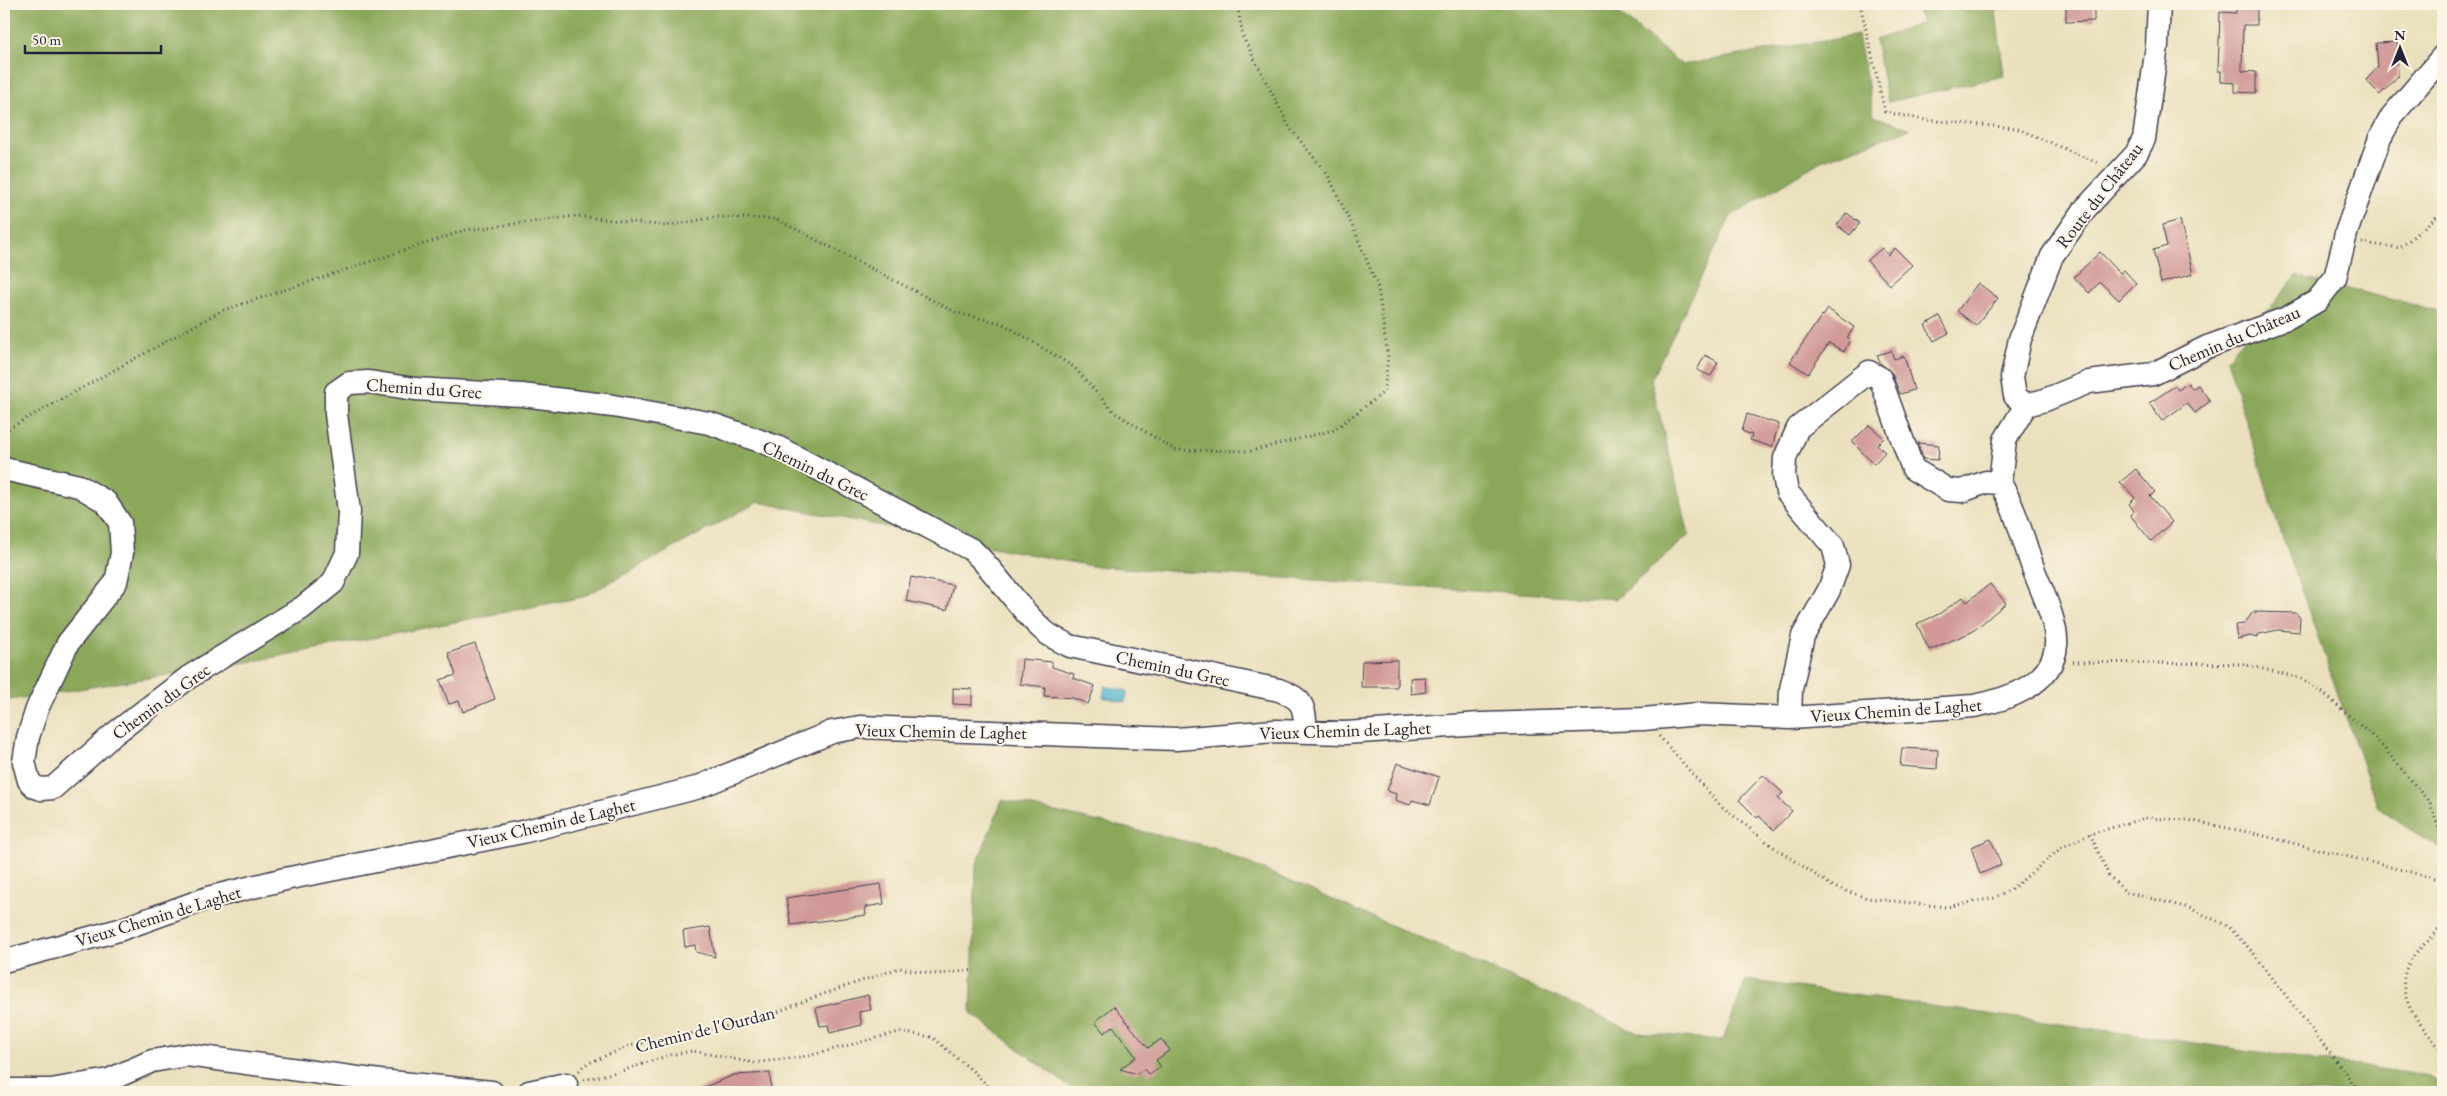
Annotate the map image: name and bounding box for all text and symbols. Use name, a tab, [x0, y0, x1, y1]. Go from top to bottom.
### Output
scale bar	[25, 22, 161, 54]
north arrow	[2374, 22, 2424, 72]
text: N	[2394, 26, 2406, 44]
text: 50 m	[32, 30, 61, 49]
street label: Route du Château	[2050, 137, 2148, 253]
street label: Chemin du Château	[2164, 300, 2304, 376]
street label: Chemin du Grec	[365, 372, 483, 404]
street label: Chemin du Grec	[759, 434, 873, 506]
street label: Chemin du Grec	[1114, 645, 1232, 691]
street label: Chemin du Grec	[107, 658, 215, 744]
street label: Vieux Chemin de Laghet	[1810, 693, 1983, 727]
street label: Vieux Chemin de Laghet	[1259, 715, 1432, 744]
street label: Vieux Chemin de Laghet	[855, 718, 1027, 744]
street label: Vieux Chemin de Laghet	[465, 792, 638, 854]
street label: Vieux Chemin de Laghet	[73, 880, 244, 952]
street label: Chemin de l'Ourdan	[633, 1000, 778, 1057]

